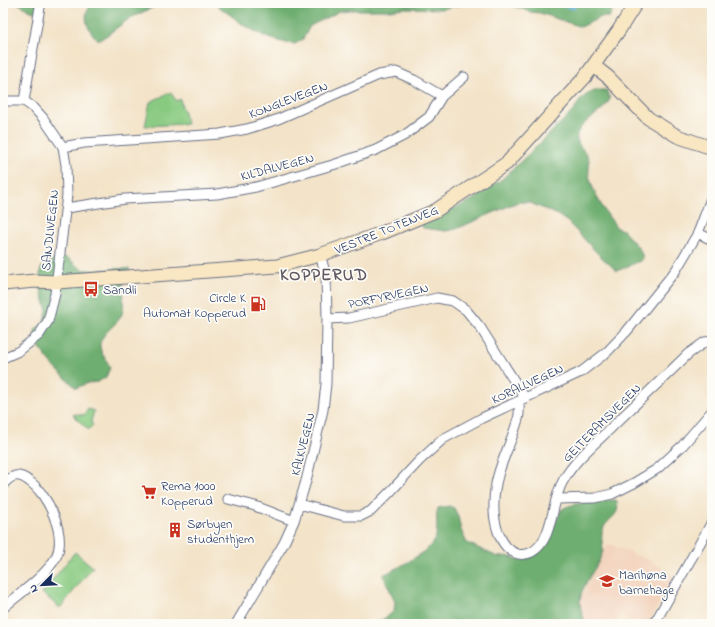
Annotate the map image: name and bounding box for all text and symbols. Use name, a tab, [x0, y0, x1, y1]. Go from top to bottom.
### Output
street label: KONGLEVEGEN	[246, 77, 331, 124]
street label: KILDALVEGEN	[239, 149, 316, 186]
street label: SANDLIVEGEN	[37, 189, 64, 272]
street label: VESTRE TOTENVEG	[331, 201, 441, 260]
district label: KOPPERUD	[280, 263, 368, 288]
street label: PORFYRVEGEN	[346, 279, 430, 314]
bus stop icon: Sandli	[82, 280, 100, 298]
place label: Sandli	[103, 281, 137, 300]
place label: Circle K Automat Kopperud	[143, 289, 247, 323]
fuel station icon: Circle K Automat Kopperud	[249, 295, 267, 313]
street label: KORALLVEGEN	[488, 359, 567, 409]
street label: GEITERAMSVEGEN	[558, 379, 646, 467]
street label: KALKVEGEN	[286, 411, 320, 478]
place label: Rema 1000 Kopperud	[161, 477, 216, 511]
supermarket icon: Rema 1000 Kopperud	[140, 483, 158, 501]
place label: Sørbyen studenthjem	[187, 515, 254, 549]
building icon: Sørbyen studenthjem	[166, 521, 184, 539]
north arrow	[22, 565, 62, 605]
place label: Marihøna barnehage	[619, 566, 674, 601]
school or university icon: Marihøna barnehage	[598, 572, 616, 590]
text: N	[25, 582, 43, 595]

